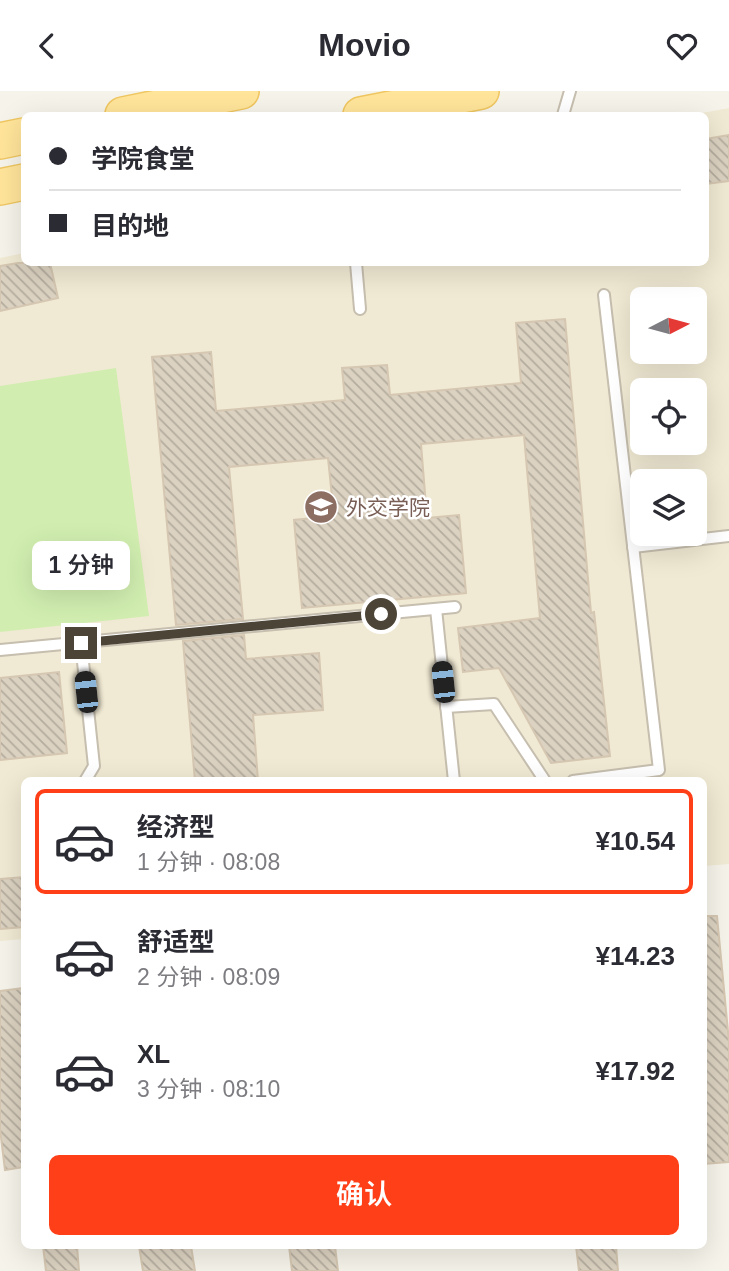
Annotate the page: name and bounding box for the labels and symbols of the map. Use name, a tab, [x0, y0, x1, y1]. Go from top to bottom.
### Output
north arrow	[630, 287, 707, 364]
school or university icon: 外交学院	[302, 488, 340, 526]
place label: 外交学院	[346, 496, 430, 519]
callout: 1 分钟	[32, 541, 130, 591]
route start	[365, 598, 397, 630]
route end	[65, 627, 97, 659]
car	[431, 660, 456, 704]
car	[74, 670, 99, 714]

